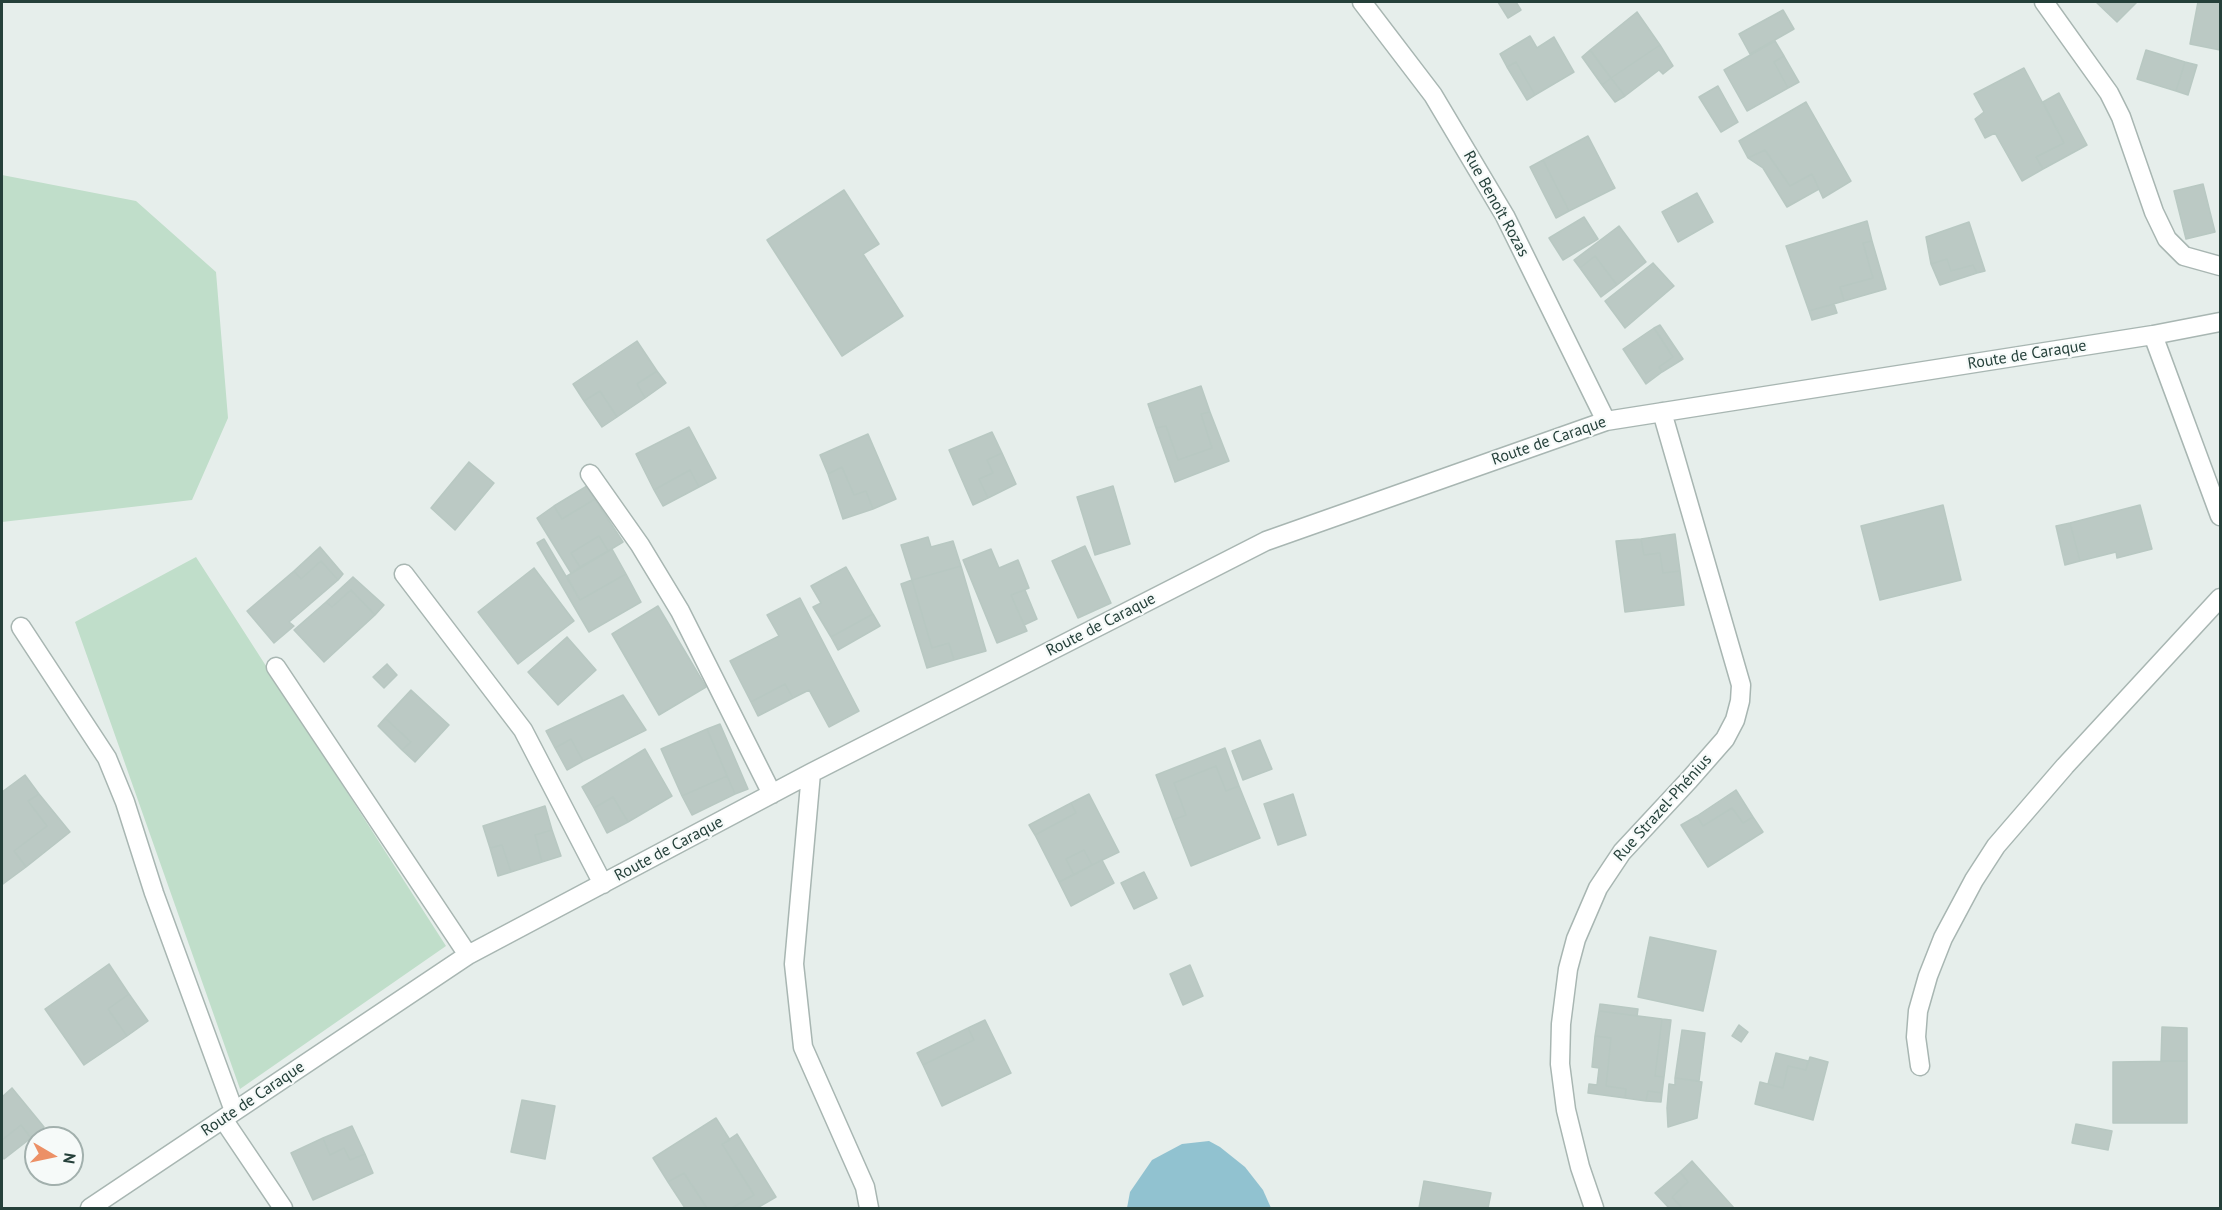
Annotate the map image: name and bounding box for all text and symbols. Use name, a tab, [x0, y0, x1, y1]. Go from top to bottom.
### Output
street label: Rue Benoît Rozas	[1459, 148, 1533, 260]
street label: Route de Caraque	[1966, 336, 2088, 374]
street label: Route de Caraque	[1489, 412, 1609, 470]
street label: Route de Caraque	[1043, 589, 1159, 661]
street label: Rue Strazel-Phénius	[1610, 751, 1716, 865]
street label: Route de Caraque	[611, 812, 727, 886]
street label: Route de Caraque	[198, 1057, 308, 1141]
north arrow	[24, 1126, 84, 1186]
text: N	[59, 1152, 81, 1165]

